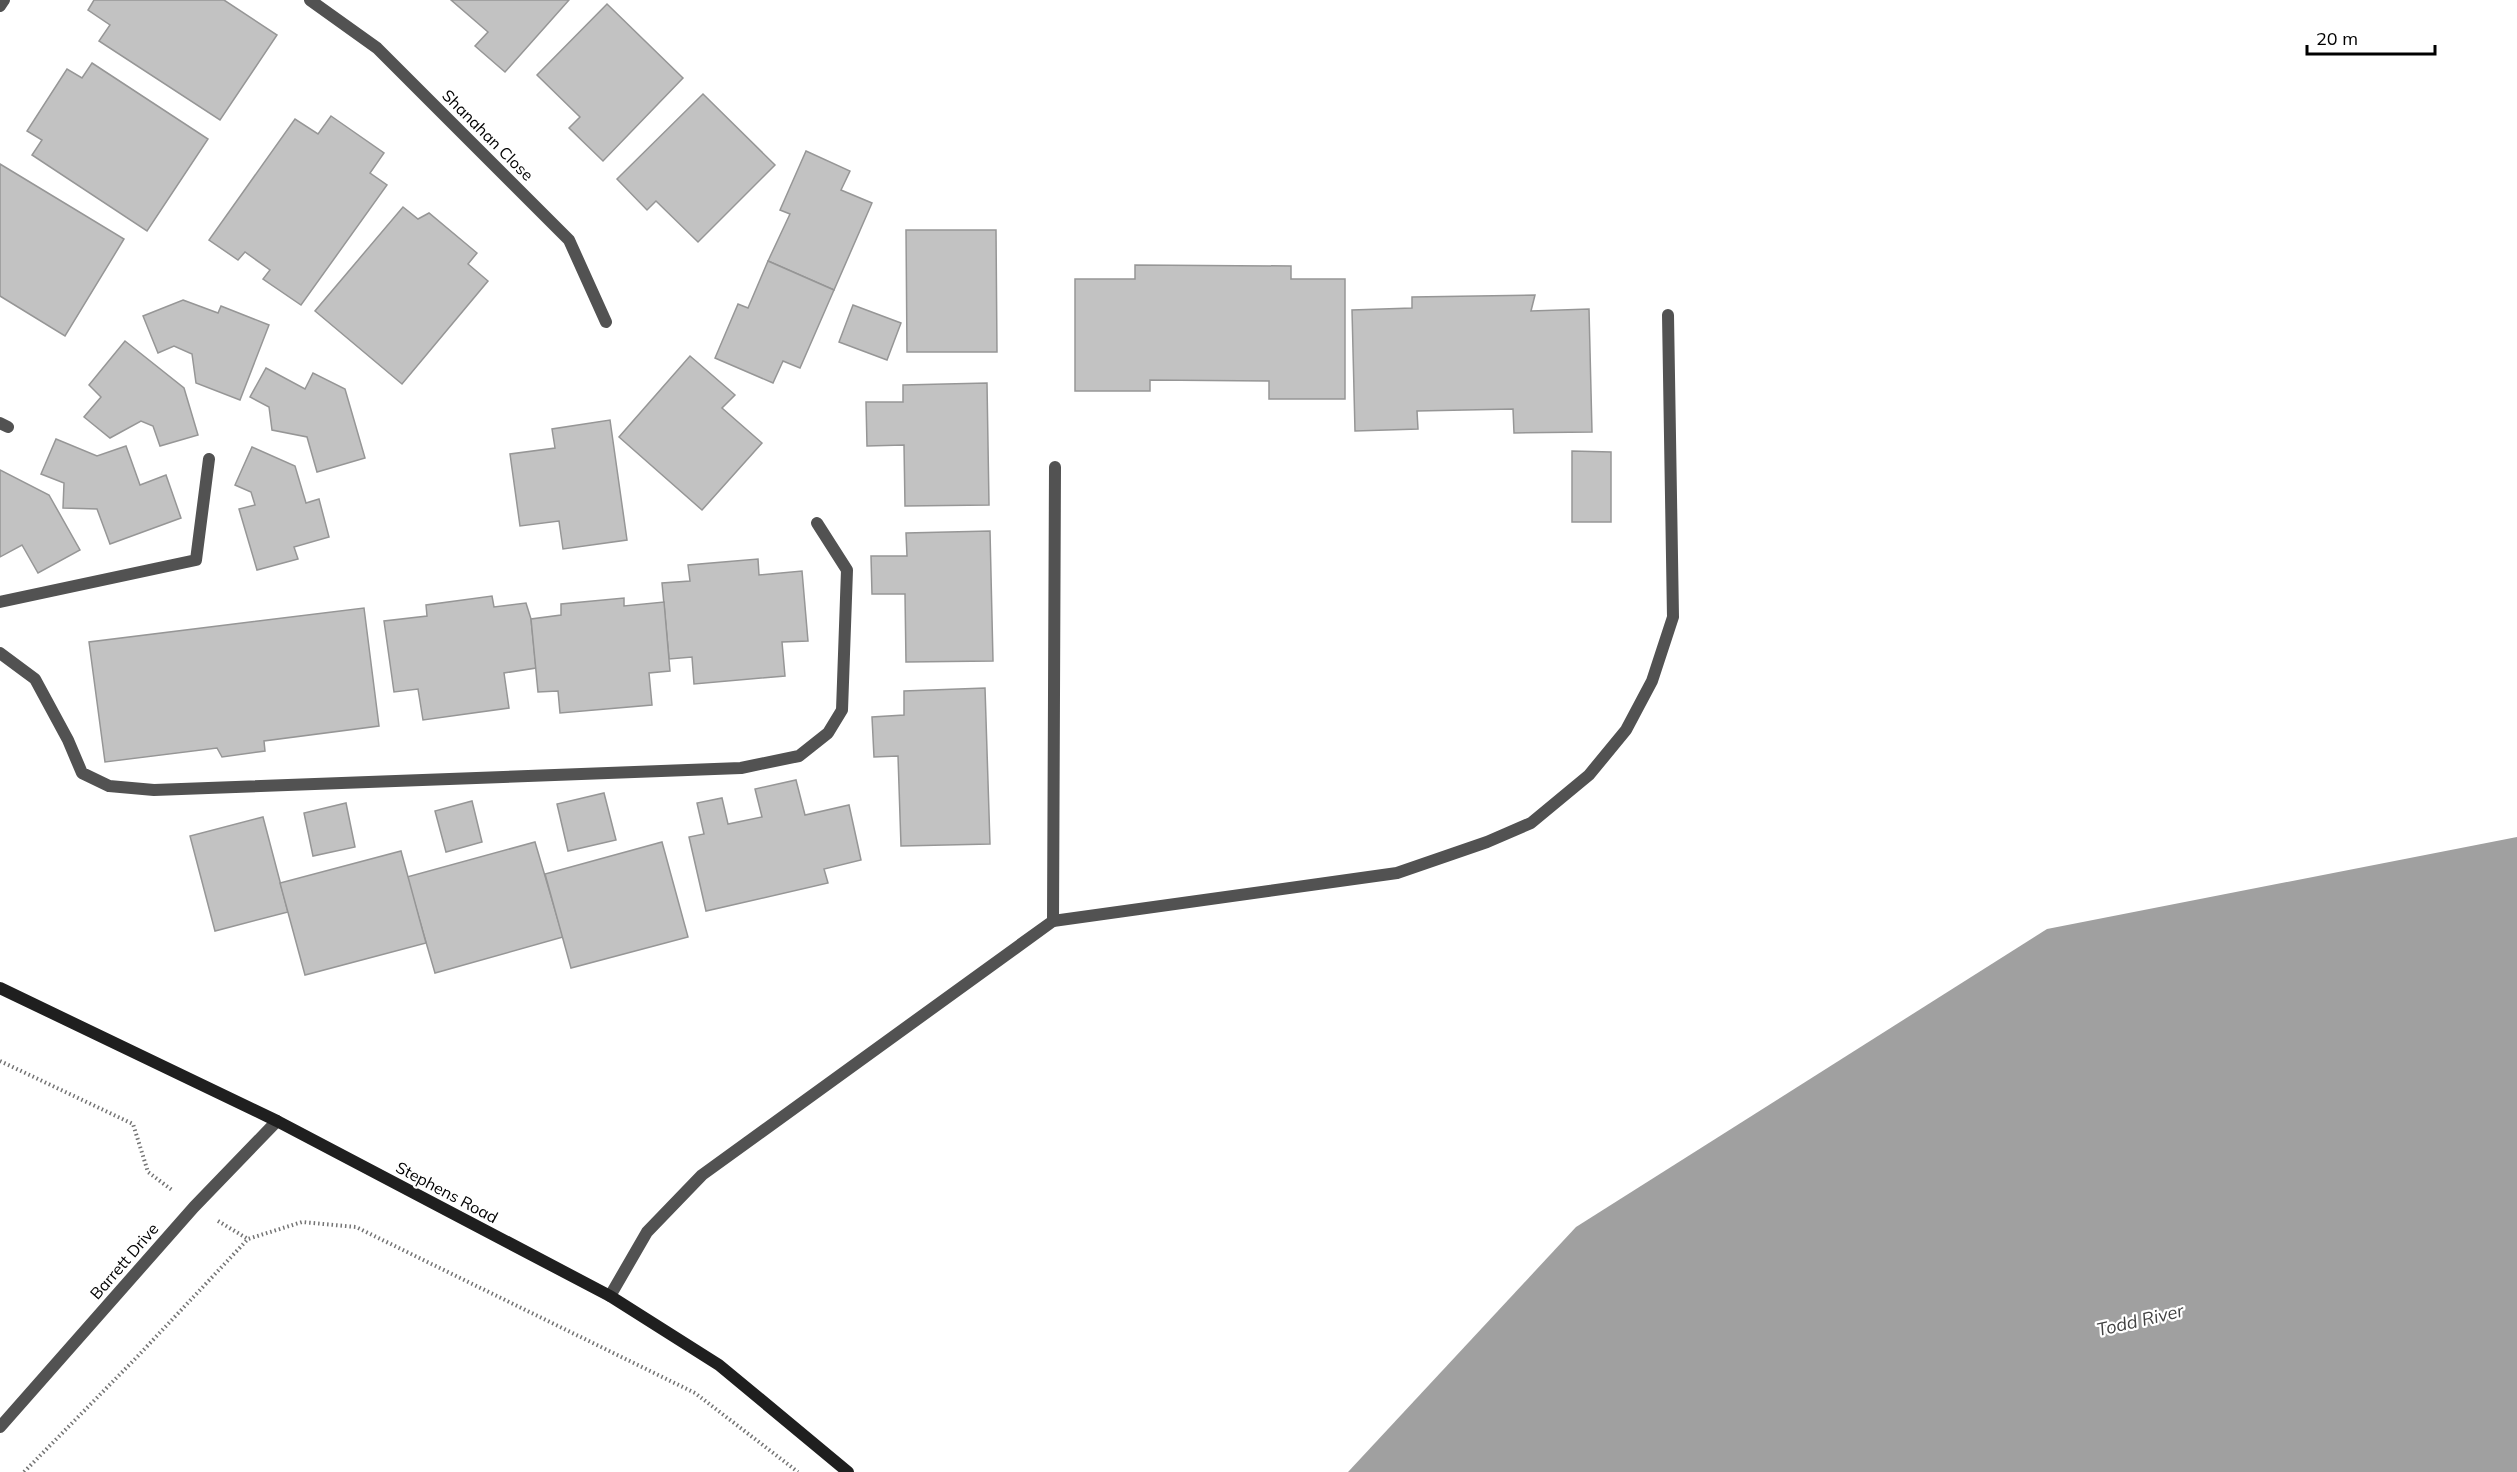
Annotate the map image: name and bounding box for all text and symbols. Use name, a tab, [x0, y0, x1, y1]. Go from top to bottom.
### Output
scale bar	[2307, 18, 2434, 56]
text: 20 m	[2316, 27, 2358, 50]
street label: Shanahan Close	[438, 85, 538, 185]
street label: Stephens Road	[393, 1157, 501, 1227]
street label: Barrett Drive	[85, 1219, 163, 1303]
water label: Todd River	[2094, 1299, 2187, 1341]

